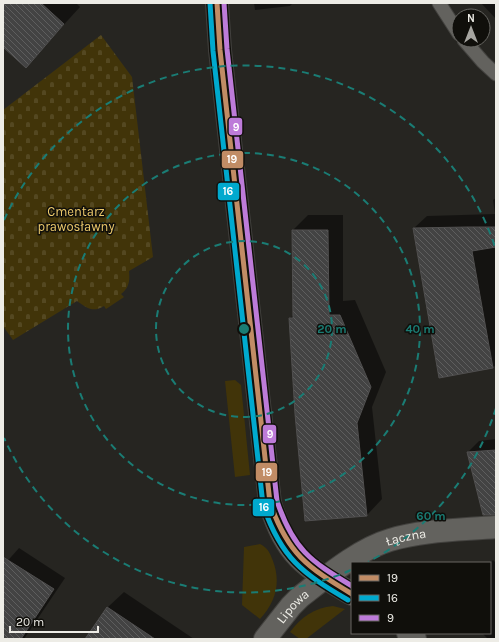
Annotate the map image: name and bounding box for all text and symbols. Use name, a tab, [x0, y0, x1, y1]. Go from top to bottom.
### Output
north arrow	[451, 8, 491, 48]
text: N	[467, 12, 475, 25]
line badge: 9	[228, 117, 243, 136]
text: 9	[233, 121, 240, 134]
line badge: 19	[221, 150, 244, 169]
text: 19	[227, 153, 238, 166]
line badge: 16	[217, 182, 240, 201]
text: 16	[223, 185, 234, 198]
park label: Cmentarz prawosławny	[38, 204, 114, 234]
centre of rings	[237, 322, 251, 336]
text: 20 m	[317, 322, 347, 336]
text: 40 m	[405, 322, 435, 336]
line badge: 9	[262, 424, 277, 444]
text: 9	[267, 428, 274, 441]
line badge: 19	[255, 462, 278, 482]
text: 19	[262, 466, 273, 479]
line badge: 16	[252, 498, 275, 517]
text: 16	[259, 501, 270, 514]
text: 60 m	[416, 509, 446, 523]
street label: Łączna	[384, 525, 427, 548]
legend	[351, 562, 491, 634]
text: 19	[387, 571, 398, 585]
street label: Lipowa	[273, 586, 311, 626]
text: 16	[387, 591, 398, 605]
scale bar	[10, 608, 98, 634]
text: 9	[387, 611, 394, 625]
text: 20 m	[16, 615, 44, 629]

